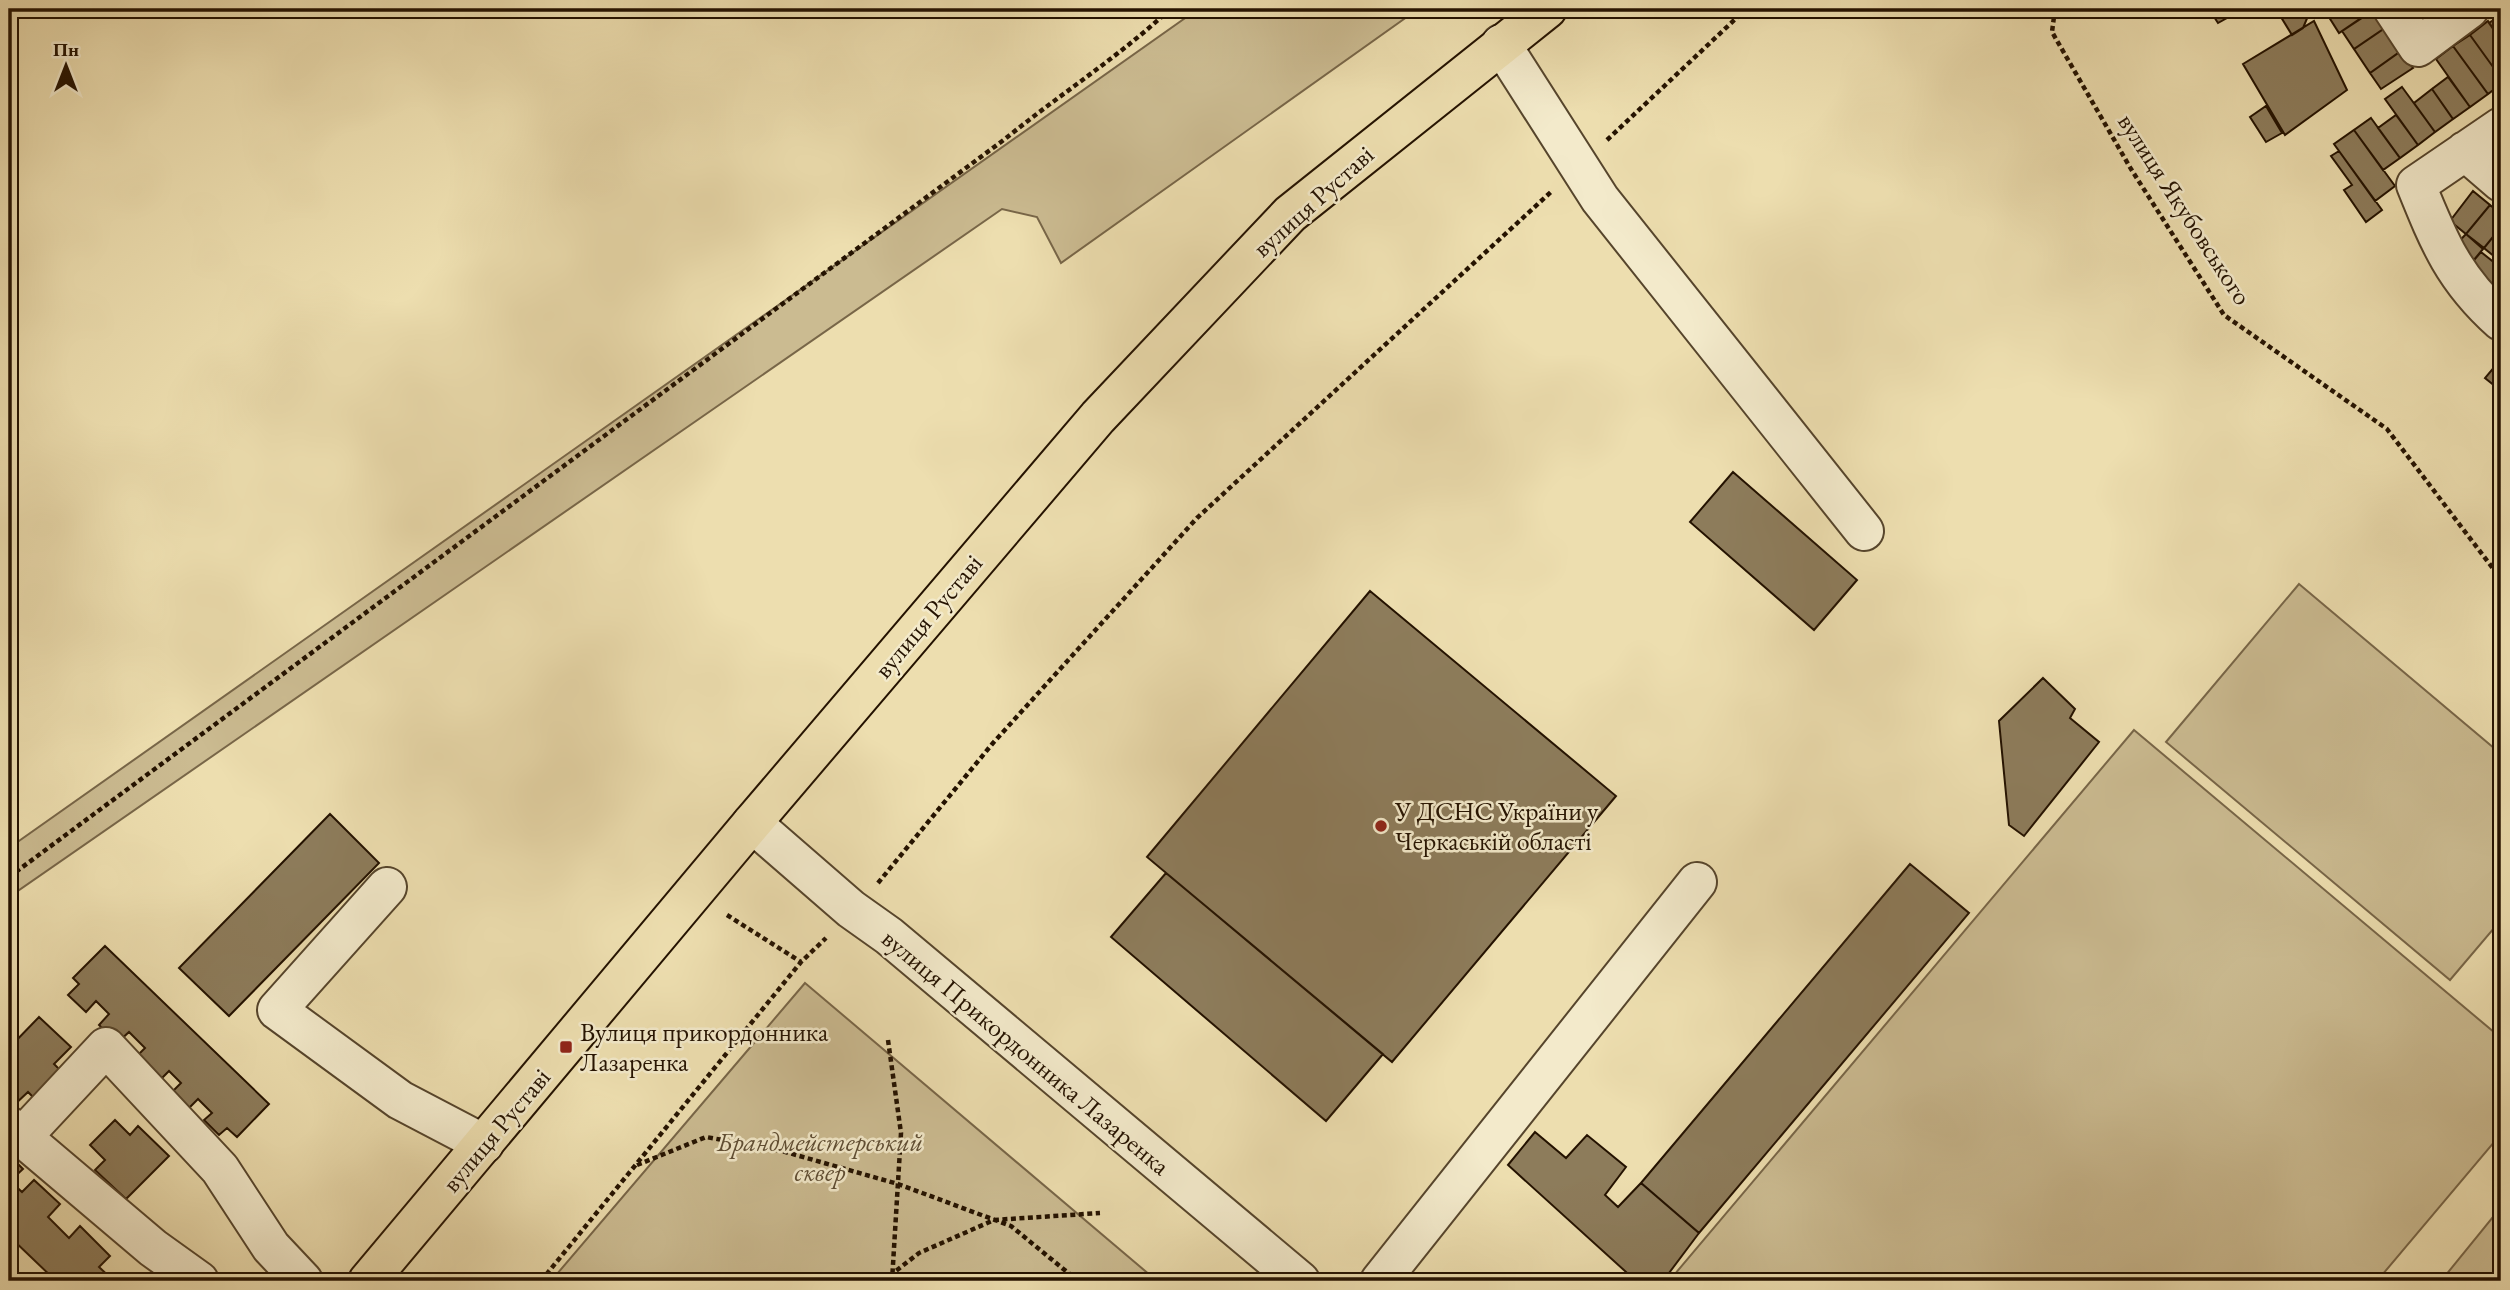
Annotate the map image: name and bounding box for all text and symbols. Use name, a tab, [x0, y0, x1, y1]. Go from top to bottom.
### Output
north arrow	[32, 32, 102, 102]
text: Пн	[53, 37, 79, 62]
street label: вулиця Якубовського	[2110, 106, 2260, 312]
street label: вулиця Руставі	[1245, 138, 1381, 264]
street label: вулиця Руставі	[866, 547, 990, 685]
place label: У ДСНС України у Черкаській області	[1394, 794, 1599, 858]
marker: У ДСНС України у Черкаській області	[1373, 818, 1389, 834]
street label: вулиця Прикордонника Лазаренка	[875, 921, 1178, 1183]
place label: Вулиця прикордонника Лазаренка	[580, 1015, 829, 1079]
marker: Вулиця прикордонника Лазаренка	[558, 1039, 574, 1055]
street label: вулиця Руставі	[434, 1061, 558, 1199]
park label: Брандмейстерський сквер	[716, 1125, 923, 1189]

